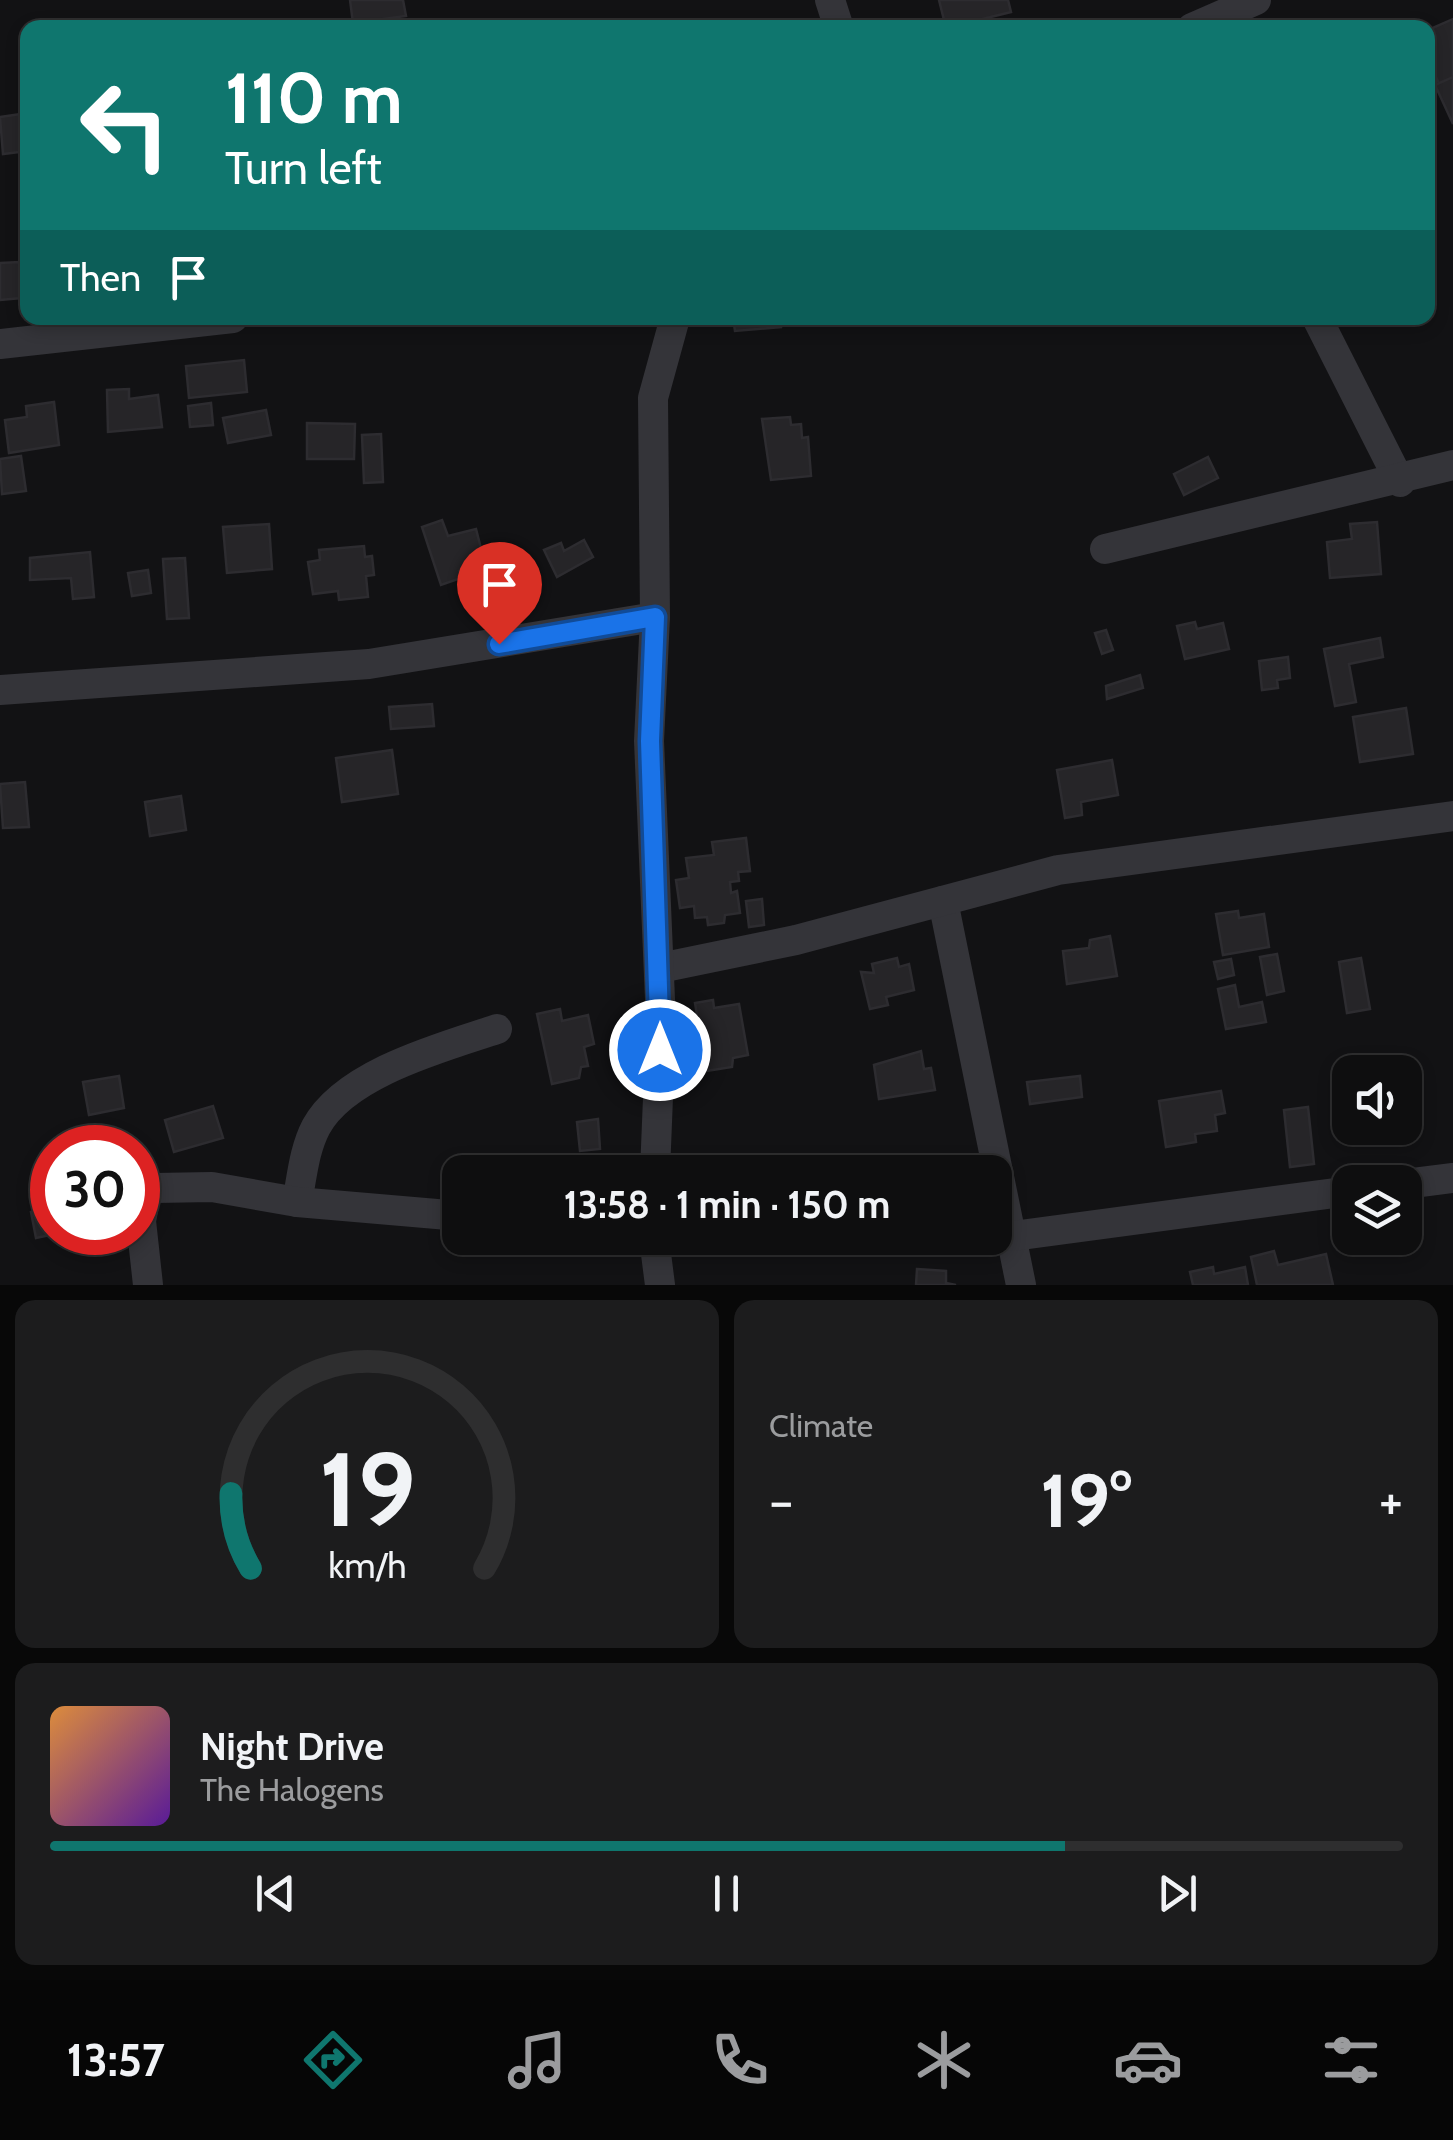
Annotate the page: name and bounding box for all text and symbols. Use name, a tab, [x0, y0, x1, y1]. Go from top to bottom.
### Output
text: 110 m	[225, 55, 403, 141]
icon: left	[60, 60, 190, 190]
text: Turn left	[225, 141, 382, 195]
icon: arrive	[161, 250, 216, 305]
text: Then	[60, 254, 141, 301]
pin	[457, 542, 542, 645]
icon: arrive	[472, 557, 527, 612]
position arrow	[608, 998, 712, 1102]
map controls	[1332, 1055, 1422, 1255]
button: sound	[1332, 1055, 1422, 1145]
speed limit sign: 30	[30, 1125, 160, 1255]
button: layers	[1332, 1165, 1422, 1255]
text: 13:58 · 1 min · 150 m	[564, 1181, 890, 1228]
text: Climate	[769, 1406, 873, 1445]
text: 19	[319, 1426, 415, 1552]
text: 19°	[1040, 1455, 1132, 1546]
text: −	[769, 1467, 793, 1534]
text: +	[1379, 1467, 1403, 1534]
text: km/h	[328, 1544, 406, 1587]
text: Night Drive	[200, 1723, 384, 1770]
text: The Halogens	[200, 1770, 384, 1809]
icon: previous	[248, 1866, 303, 1921]
icon: pause	[699, 1866, 754, 1921]
icon: next	[1150, 1866, 1205, 1921]
icon: directions	[298, 2025, 368, 2095]
icon: music	[502, 2025, 572, 2095]
icon: phone	[705, 2025, 775, 2095]
icon: climate	[909, 2025, 979, 2095]
icon: car	[1113, 2025, 1183, 2095]
icon: filters	[1316, 2025, 1386, 2095]
text: 13:57	[67, 2033, 165, 2087]

